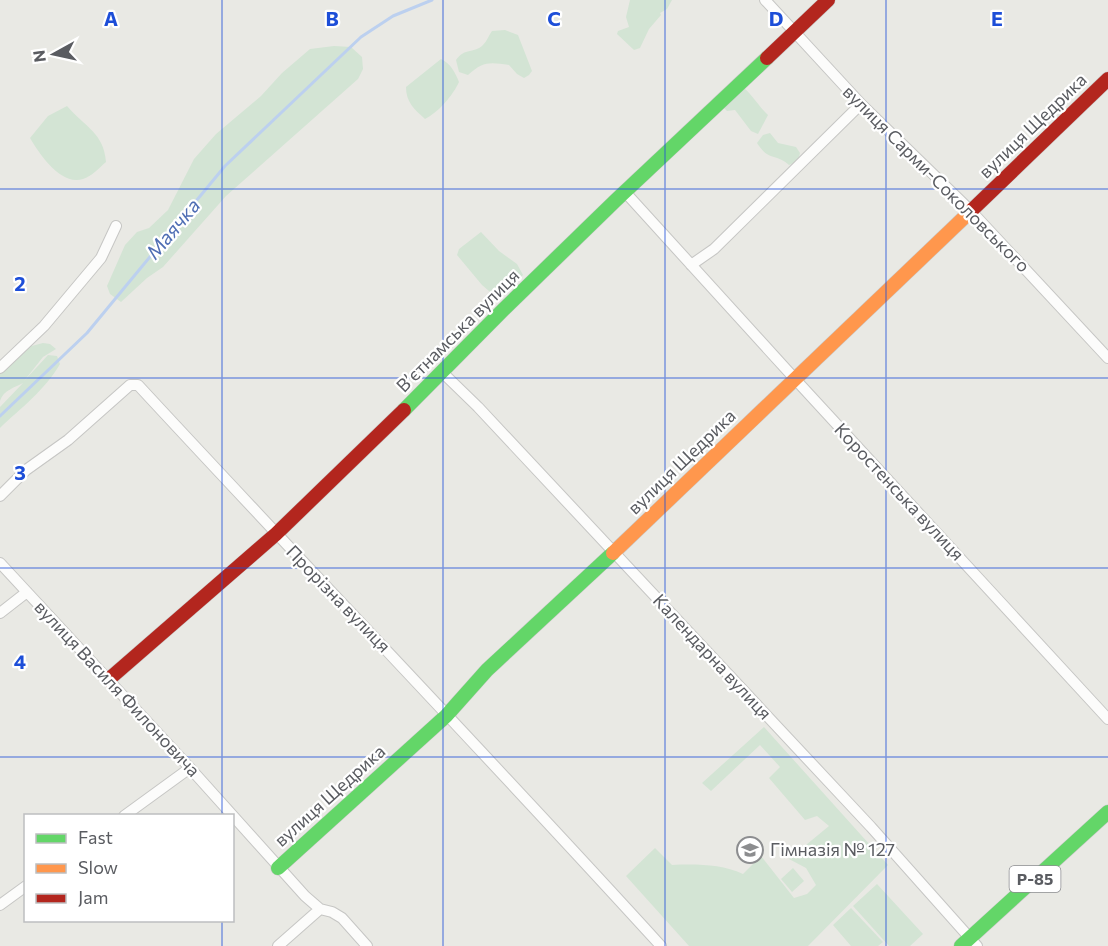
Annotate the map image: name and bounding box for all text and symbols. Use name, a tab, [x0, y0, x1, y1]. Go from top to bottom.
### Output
text: A	[104, 6, 118, 30]
text: B	[325, 6, 339, 30]
text: C	[547, 6, 561, 30]
text: D	[769, 6, 783, 30]
text: E	[991, 6, 1003, 30]
north arrow	[24, 24, 84, 84]
text: N	[28, 49, 49, 63]
street label: вулиця Щедрика	[974, 68, 1091, 182]
street label: вулиця Сарми-Соколовського	[839, 80, 1035, 276]
water label: Маячка	[140, 193, 204, 263]
street label: Вʼєтнамська вулиця	[391, 264, 523, 396]
text: 2	[14, 271, 26, 295]
street label: вулиця Щедрика	[623, 404, 740, 518]
street label: Коростенська вулиця	[830, 418, 969, 565]
text: 3	[14, 460, 26, 484]
street label: Прорізна вулиця	[282, 540, 395, 656]
street label: Календарна вулиця	[649, 589, 777, 724]
street label: вулиця Василя Филоновича	[30, 596, 205, 781]
text: 4	[14, 649, 26, 673]
street label: вулиця Щедрика	[269, 740, 389, 851]
legend	[24, 814, 234, 922]
text: Fast	[78, 826, 113, 848]
school or university icon: Гімназія № 127	[735, 835, 765, 865]
place label: Гімназія № 127	[770, 838, 895, 860]
text: Slow	[78, 856, 118, 878]
road number: Р-85	[1010, 866, 1060, 892]
text: Jam	[78, 886, 108, 908]

